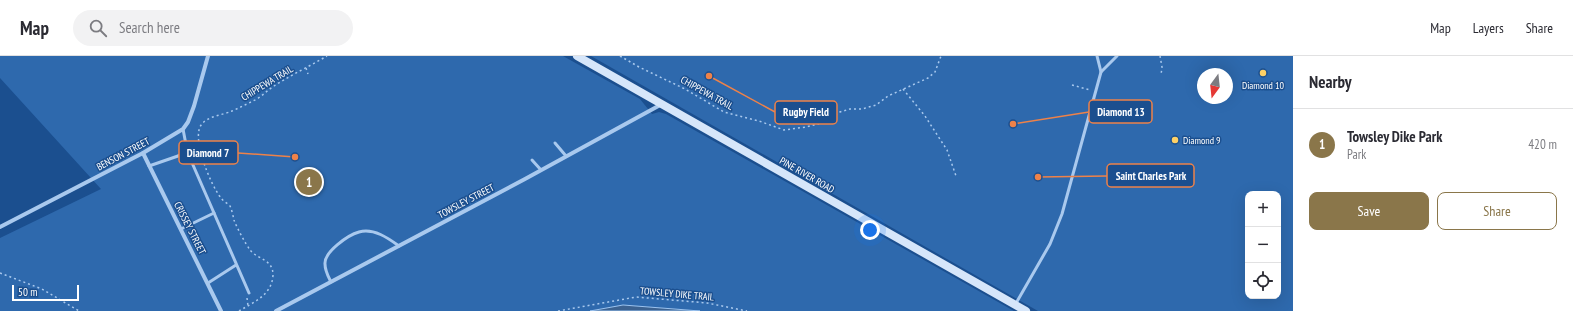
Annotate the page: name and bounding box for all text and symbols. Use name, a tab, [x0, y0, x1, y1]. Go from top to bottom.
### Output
search box	[73, 10, 353, 46]
text: Map	[20, 16, 49, 40]
icon: search	[87, 17, 109, 39]
text: Search here	[119, 18, 180, 37]
text: Map	[1430, 19, 1451, 37]
text: Layers	[1473, 19, 1504, 37]
text: Share	[1526, 19, 1553, 37]
street label: CHIPPEWA TRAIL	[239, 62, 296, 104]
north arrow	[1197, 68, 1233, 104]
marker: Diamond 10	[1258, 68, 1268, 78]
text: Nearby	[1309, 71, 1352, 93]
street label: CHIPPEWA TRAIL	[678, 73, 737, 113]
place label: Diamond 10	[1242, 79, 1285, 92]
callout: Diamond 13	[1089, 100, 1152, 123]
callout: Rugby Field	[775, 101, 837, 124]
text: Rugby Field	[783, 105, 829, 119]
text: Diamond 13	[1097, 105, 1145, 119]
text: Towsley Dike Park	[1347, 127, 1442, 146]
street label: BENSON STREET	[94, 134, 152, 173]
place label: Diamond 9	[1183, 134, 1221, 147]
marker: Diamond 9	[1170, 135, 1180, 145]
text: 1	[1319, 136, 1325, 153]
text: 420 m	[1528, 136, 1557, 153]
callout: Diamond 7	[179, 141, 238, 164]
text: Diamond 7	[187, 146, 229, 160]
text: Park	[1347, 146, 1366, 163]
street label: PINE RIVER ROAD	[777, 154, 837, 196]
callout: Saint Charles Park	[1107, 164, 1194, 187]
pin: 1	[296, 167, 322, 197]
text: Saint Charles Park	[1116, 169, 1187, 183]
street label: TOWSLEY STREET	[436, 180, 497, 221]
map controls	[1245, 191, 1281, 299]
button: +	[1245, 191, 1281, 227]
button: Save	[1309, 192, 1429, 230]
button: Share	[1437, 192, 1557, 230]
street label: CRISSEY STREET	[171, 199, 209, 257]
your location	[860, 220, 880, 240]
button: −	[1245, 227, 1281, 263]
button: locate	[1245, 263, 1281, 299]
scale bar	[12, 283, 79, 302]
street label: TOWSLEY DIKE TRAIL	[639, 284, 715, 304]
text: 50 m	[18, 285, 37, 299]

